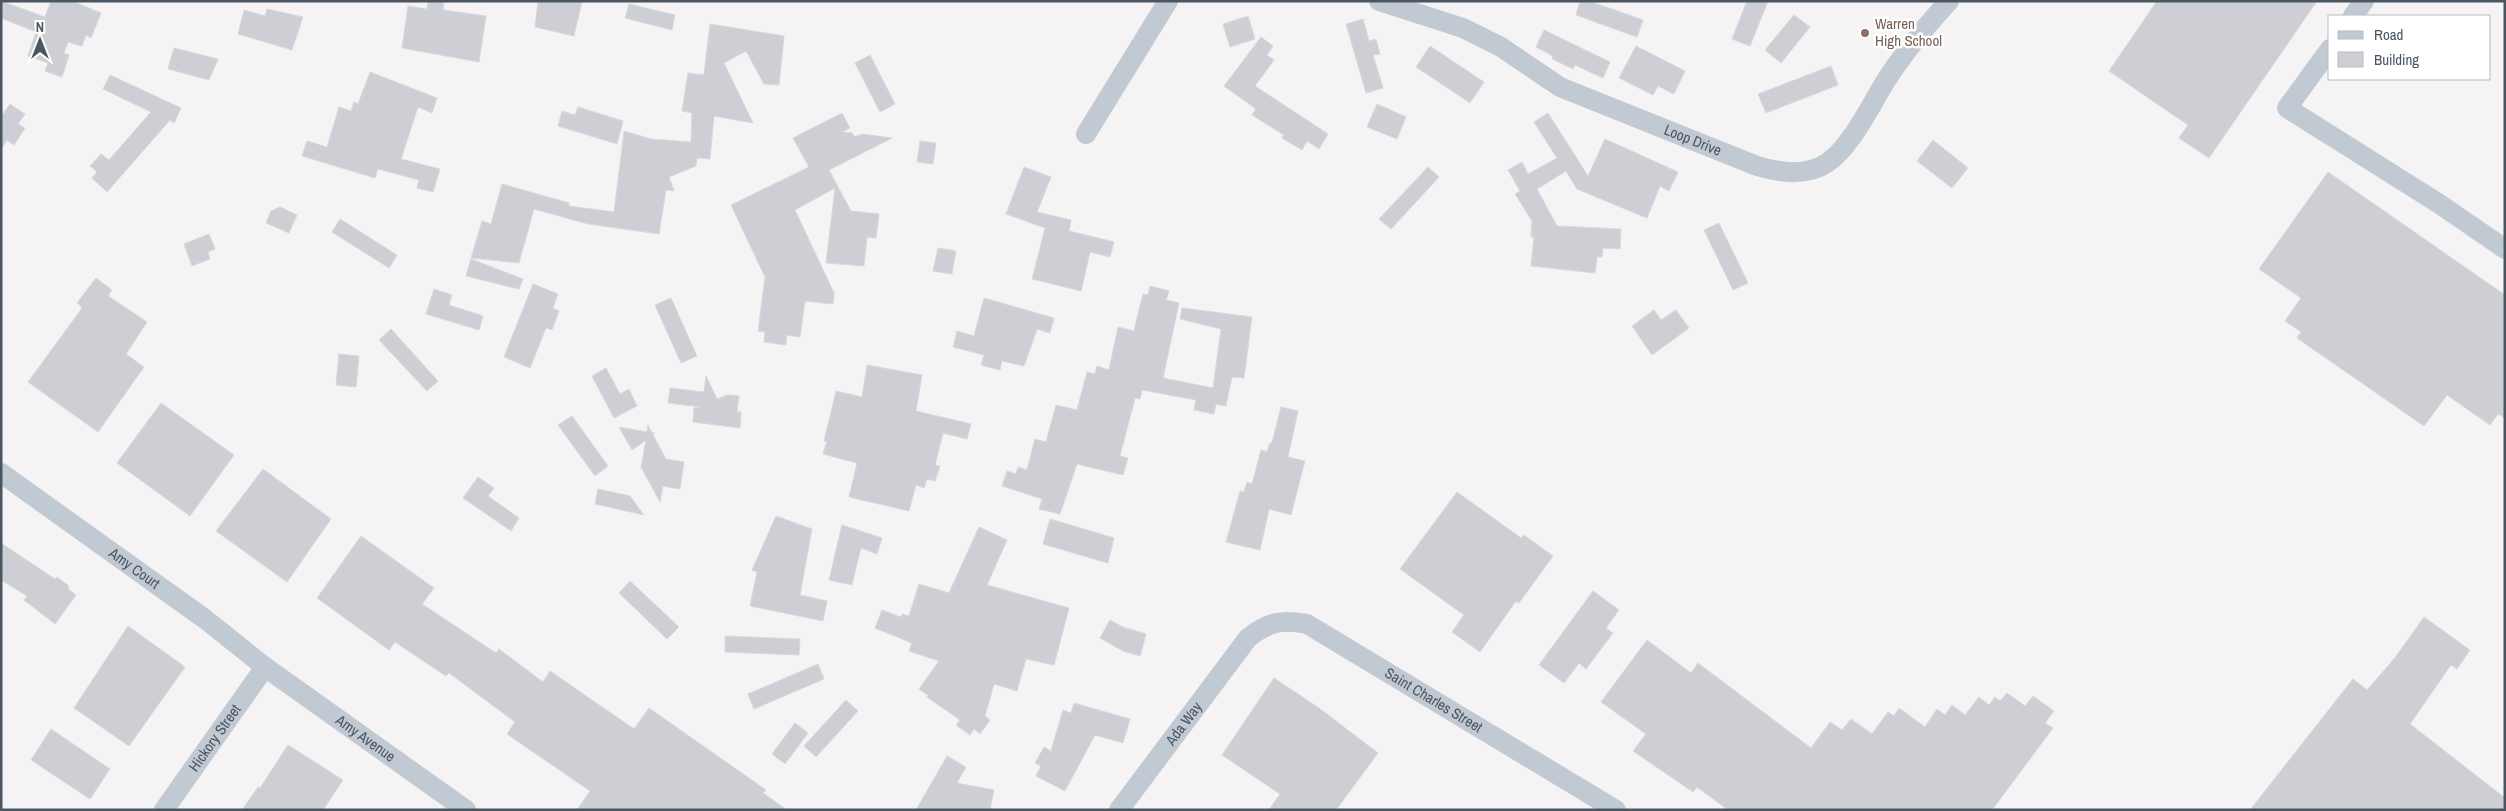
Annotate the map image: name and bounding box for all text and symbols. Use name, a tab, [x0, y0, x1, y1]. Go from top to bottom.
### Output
place label: Warren High School	[1875, 13, 1942, 51]
north arrow	[15, 15, 65, 65]
legend	[2328, 15, 2491, 80]
text: N	[36, 18, 44, 36]
text: Road	[2374, 24, 2403, 45]
marker: Warren High School	[1859, 27, 1871, 39]
text: Building	[2374, 49, 2419, 70]
street label: Loop Drive	[1661, 119, 1725, 161]
street label: Amy Court	[104, 542, 165, 594]
street label: Saint Charles Street	[1381, 662, 1487, 738]
street label: Ada Way	[1160, 697, 1207, 750]
street label: Hickory Street	[183, 699, 246, 776]
street label: Amy Avenue	[331, 709, 400, 767]

